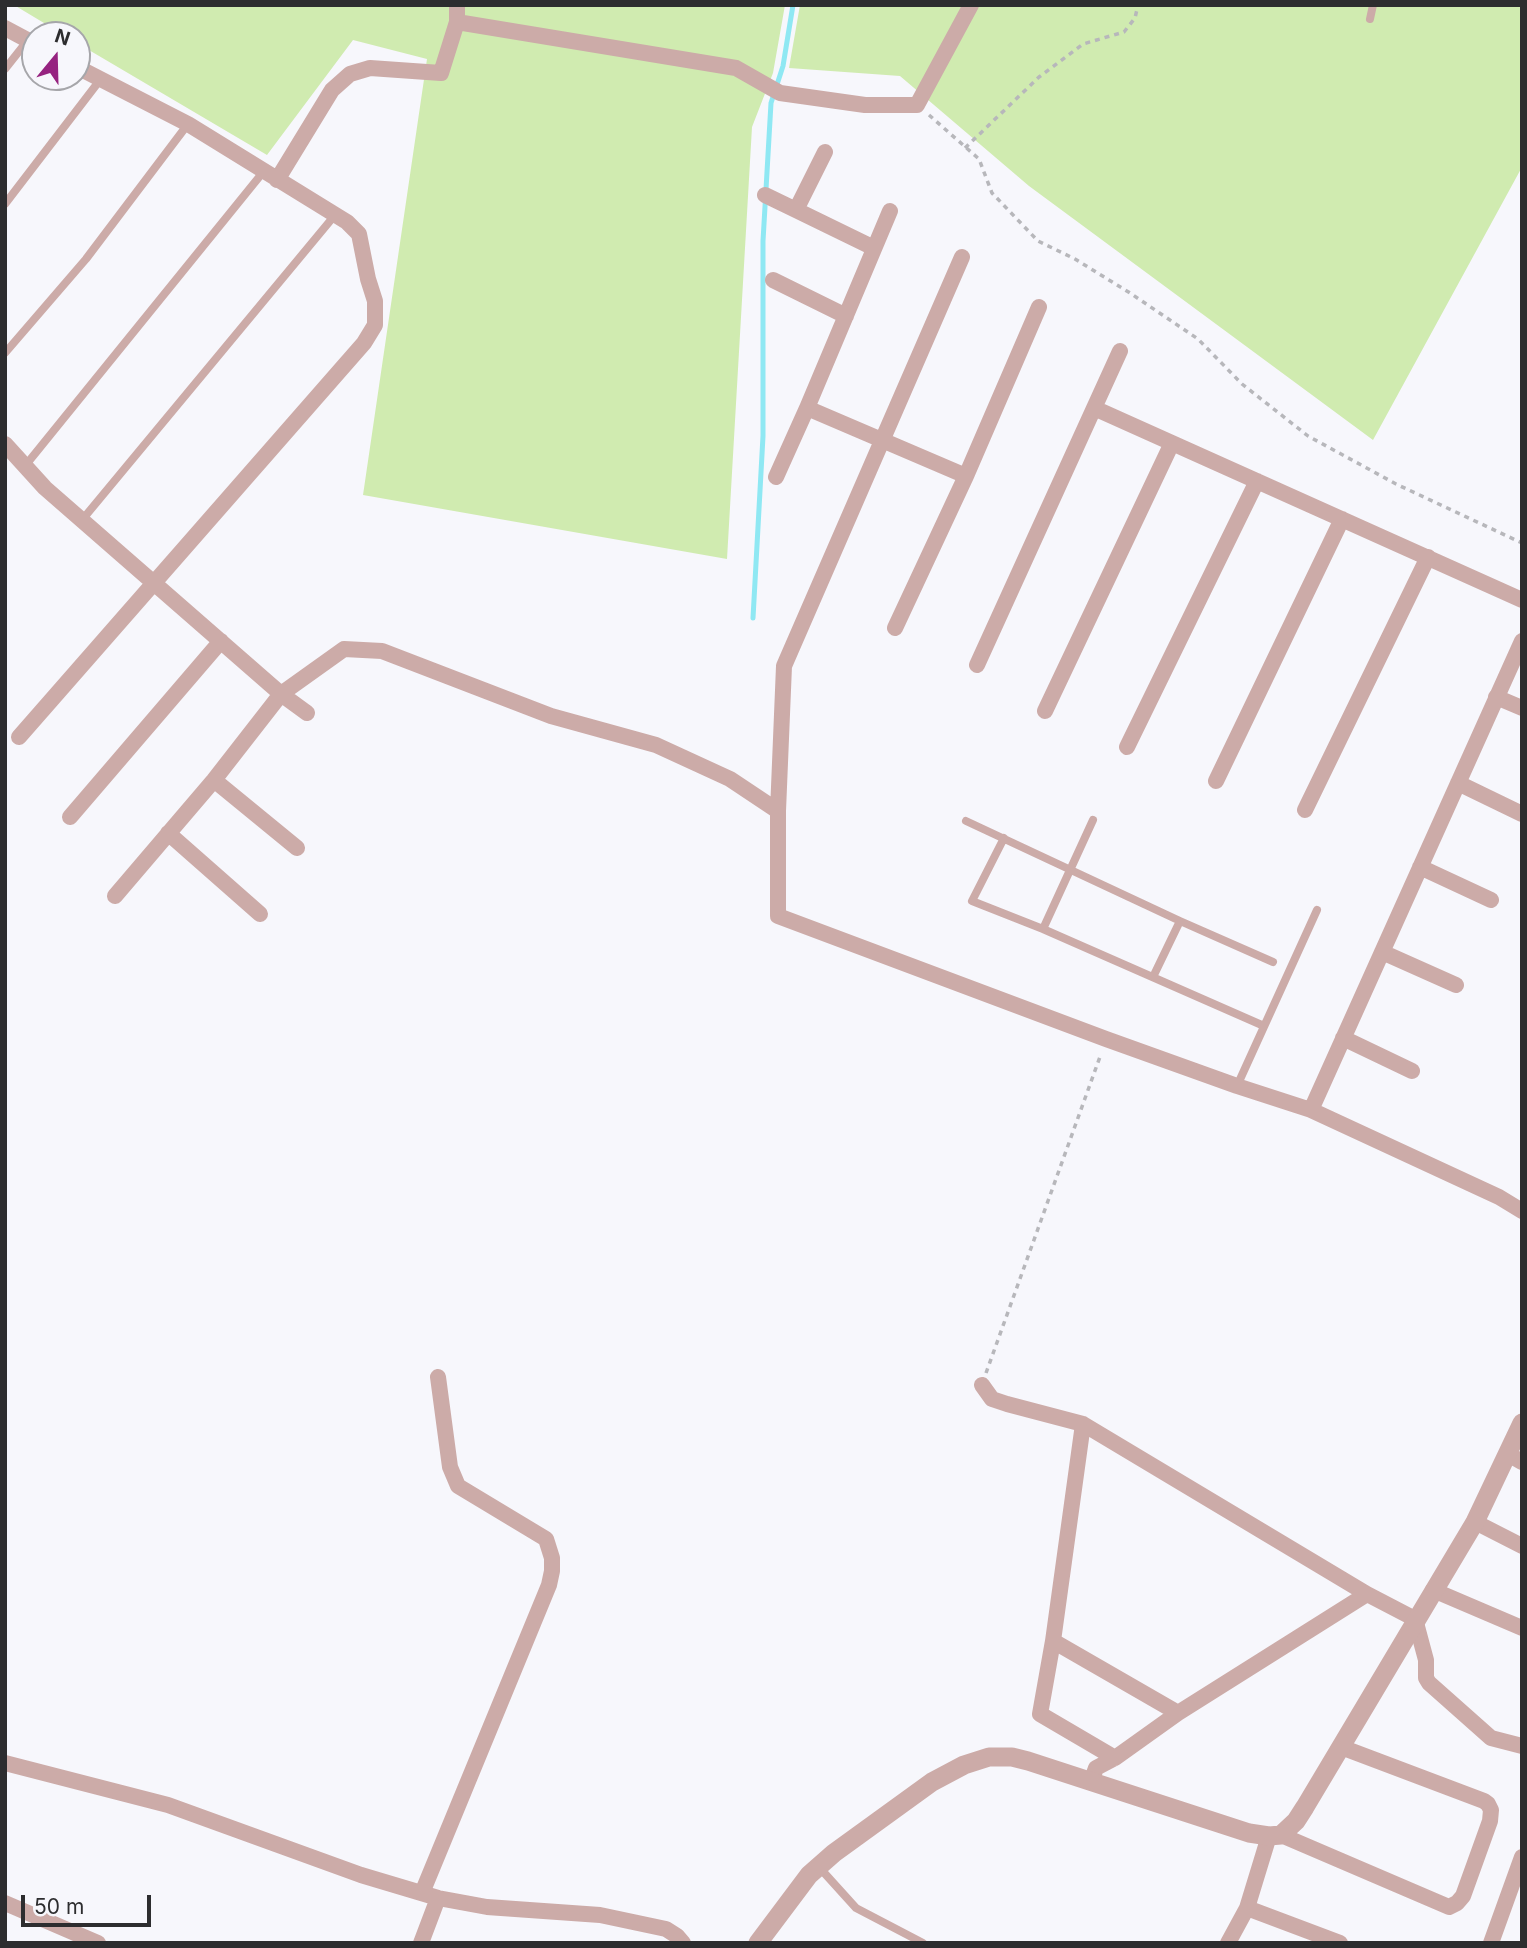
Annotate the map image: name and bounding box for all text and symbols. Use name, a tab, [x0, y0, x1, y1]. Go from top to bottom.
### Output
north arrow	[21, 21, 91, 91]
text: N	[52, 24, 73, 51]
scale bar	[24, 1882, 154, 1926]
text: 50 m	[34, 1894, 84, 1919]

